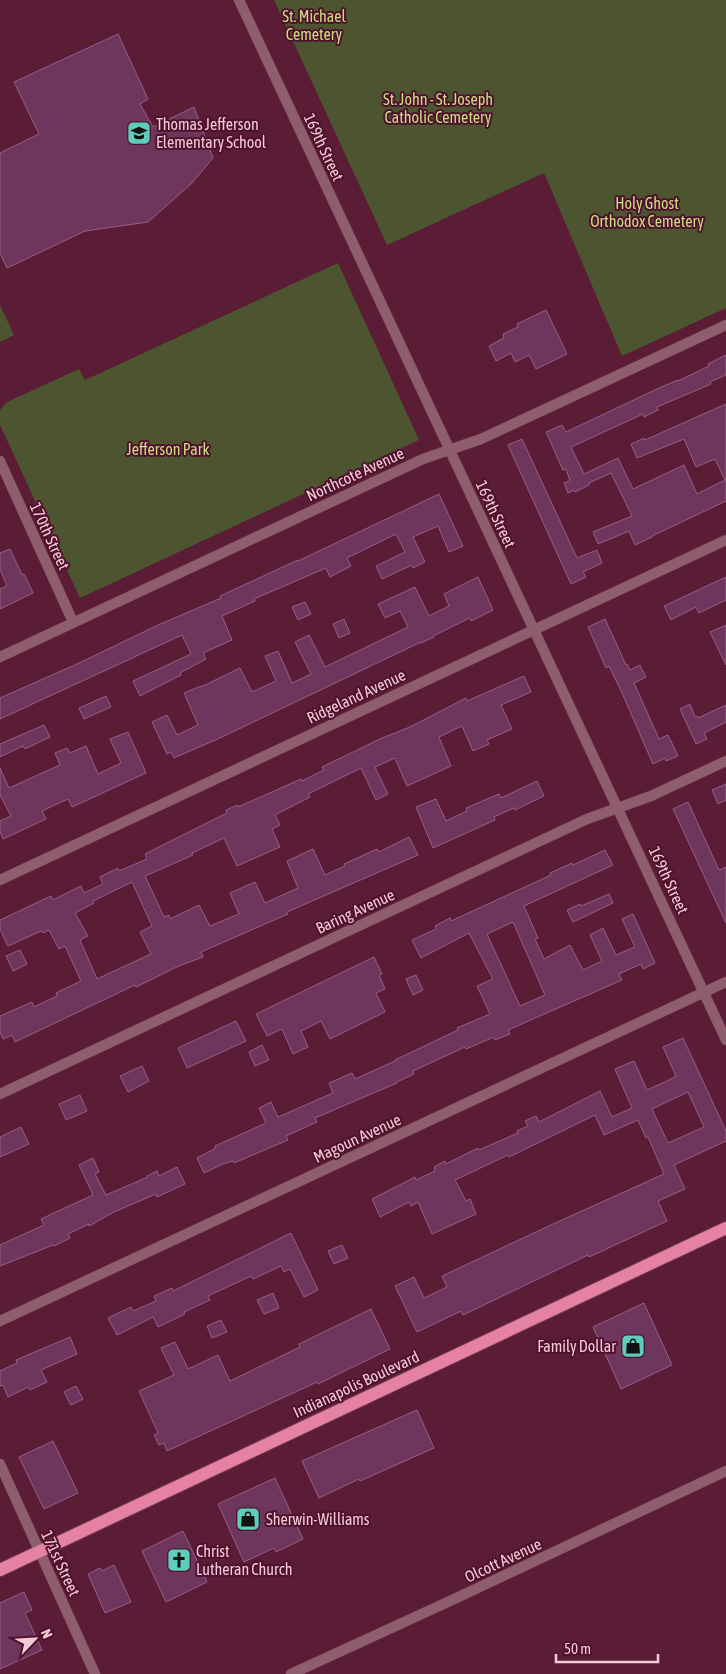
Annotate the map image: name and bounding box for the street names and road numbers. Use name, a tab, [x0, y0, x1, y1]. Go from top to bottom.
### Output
street label: 169th Street	[301, 110, 348, 184]
street label: Northcote Avenue	[303, 444, 407, 504]
street label: 169th Street	[473, 477, 520, 551]
street label: 170th Street	[27, 499, 74, 573]
street label: Ridgeland Avenue	[304, 665, 409, 728]
street label: 169th Street	[646, 843, 693, 917]
street label: Baring Avenue	[313, 885, 398, 938]
street label: Magoun Avenue	[311, 1110, 404, 1167]
street label: Indianapolis Boulevard	[290, 1347, 422, 1422]
street label: 171st Street	[38, 1527, 84, 1599]
street label: Olcott Avenue	[462, 1534, 544, 1586]

